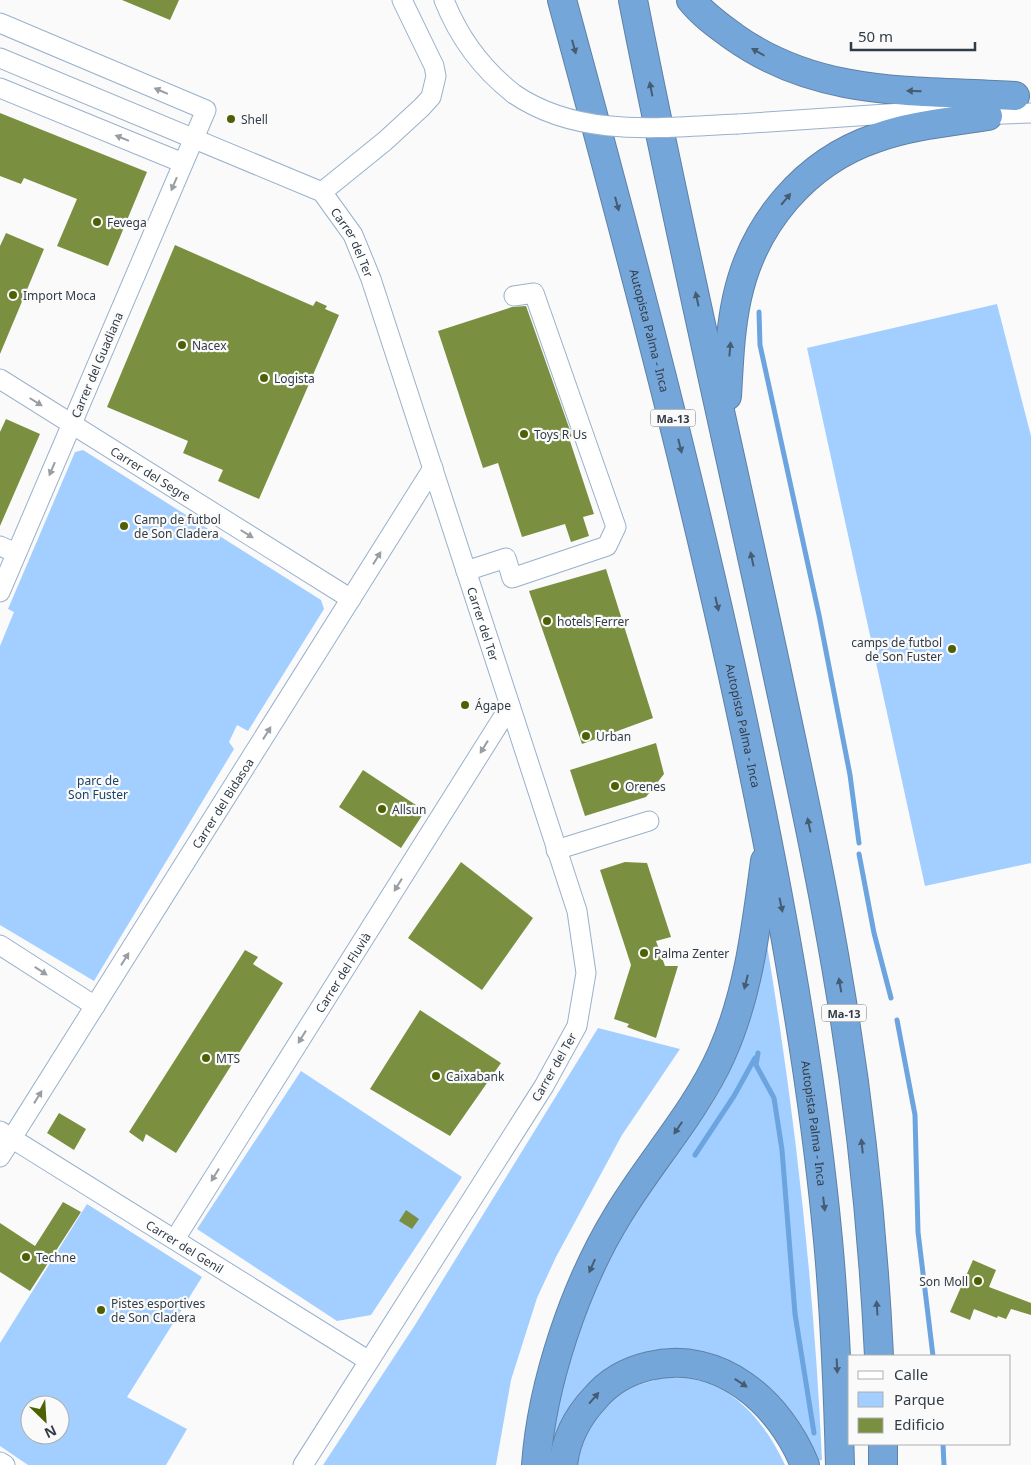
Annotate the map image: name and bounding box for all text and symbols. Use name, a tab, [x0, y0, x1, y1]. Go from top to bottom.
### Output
scale bar	[851, 20, 975, 52]
text: 50 m	[858, 26, 893, 46]
one-way arrow	[571, 40, 579, 55]
one-way arrow	[752, 48, 765, 57]
one-way arrow	[646, 81, 654, 97]
one-way arrow	[154, 87, 168, 95]
one-way arrow	[906, 87, 922, 95]
place label: Shell	[241, 111, 268, 128]
marker: Shell	[225, 113, 237, 125]
one-way arrow	[115, 133, 129, 141]
one-way arrow	[170, 177, 178, 191]
one-way arrow	[780, 193, 791, 206]
one-way arrow	[613, 196, 621, 211]
street label: Carrer del Ter	[327, 204, 378, 280]
place label: Fevega	[107, 214, 147, 231]
marker: Fevega	[91, 216, 103, 228]
street label: Autopista Palma - Inca	[626, 267, 674, 394]
place label: Import Moca	[23, 287, 96, 304]
marker: Import Moca	[7, 289, 19, 301]
one-way arrow	[693, 292, 701, 307]
street label: Carrer del Guadiana	[67, 309, 127, 421]
place label: Nacex	[192, 337, 227, 354]
marker: Nacex	[176, 339, 188, 351]
one-way arrow	[727, 341, 735, 357]
place label: Logista	[274, 370, 315, 387]
marker: Logista	[258, 372, 270, 384]
one-way arrow	[29, 397, 42, 407]
road number: Ma-13	[650, 409, 696, 426]
place label: Toys R Us	[534, 426, 587, 443]
marker: Toys R Us	[518, 428, 530, 440]
one-way arrow	[676, 438, 684, 453]
street label: Carrer del Segre	[108, 442, 194, 505]
one-way arrow	[48, 462, 56, 476]
place label: Camp de futbol de Son Cladera	[134, 511, 221, 542]
marker: Camp de futbol de Son Cladera	[118, 520, 130, 532]
one-way arrow	[240, 529, 253, 538]
one-way arrow	[748, 550, 756, 566]
one-way arrow	[372, 551, 382, 564]
street label: Carrer del Ter	[463, 585, 503, 663]
one-way arrow	[713, 596, 721, 612]
place label: hotels Ferrer	[557, 613, 629, 630]
marker: hotels Ferrer	[541, 615, 553, 627]
place label: camps de futbol de Son Fuster	[851, 634, 942, 665]
marker: camps de futbol de Son Fuster	[946, 643, 958, 655]
street label: Autopista Palma - Inca	[722, 662, 765, 789]
place label: Ágape	[475, 697, 511, 714]
marker: Ágape	[459, 699, 471, 711]
one-way arrow	[262, 726, 271, 739]
place label: Urban	[596, 728, 631, 745]
marker: Urban	[580, 730, 592, 742]
one-way arrow	[479, 741, 489, 754]
street label: Carrer del Bidasoa	[188, 754, 257, 852]
park label: parc de Son Fuster	[68, 772, 128, 803]
place label: Orenes	[625, 778, 666, 795]
marker: Orenes	[609, 780, 621, 792]
place label: Allsun	[392, 801, 426, 818]
marker: Allsun	[376, 803, 388, 815]
one-way arrow	[805, 818, 813, 833]
one-way arrow	[393, 878, 402, 891]
one-way arrow	[777, 897, 785, 912]
street label: Carrer del Fluvià	[311, 929, 374, 1016]
place label: Palma Zenter	[654, 945, 729, 962]
marker: Palma Zenter	[638, 947, 650, 959]
one-way arrow	[120, 953, 129, 966]
one-way arrow	[34, 967, 48, 976]
one-way arrow	[742, 975, 750, 990]
one-way arrow	[835, 976, 843, 992]
road number: Ma-13	[822, 1004, 866, 1021]
street label: Carrer del Ter	[527, 1029, 581, 1104]
one-way arrow	[297, 1031, 306, 1044]
place label: MTS	[216, 1050, 241, 1067]
marker: MTS	[200, 1052, 212, 1064]
street label: Autopista Palma - Inca	[798, 1059, 831, 1187]
place label: Caixabank	[446, 1068, 505, 1085]
marker: Caixabank	[430, 1070, 442, 1082]
one-way arrow	[33, 1090, 43, 1103]
one-way arrow	[673, 1122, 683, 1135]
one-way arrow	[858, 1137, 866, 1153]
one-way arrow	[211, 1168, 220, 1181]
one-way arrow	[820, 1196, 828, 1212]
street label: Carrer del Genil	[143, 1216, 227, 1277]
place label: Techne	[36, 1249, 76, 1266]
marker: Techne	[20, 1251, 32, 1263]
one-way arrow	[588, 1259, 596, 1273]
place label: Son Moll	[919, 1273, 968, 1290]
marker: Son Moll	[972, 1275, 984, 1287]
place label: Pistes esportives de Son Cladera	[111, 1295, 205, 1326]
one-way arrow	[872, 1299, 880, 1315]
marker: Pistes esportives de Son Cladera	[95, 1304, 107, 1316]
legend	[848, 1355, 1011, 1445]
one-way arrow	[833, 1358, 841, 1374]
text: Calle	[894, 1364, 928, 1384]
one-way arrow	[735, 1378, 748, 1388]
text: Parque	[894, 1389, 944, 1409]
one-way arrow	[588, 1393, 600, 1405]
north arrow	[20, 1395, 70, 1445]
text: Edificio	[894, 1414, 945, 1434]
text: N	[42, 1421, 60, 1443]

